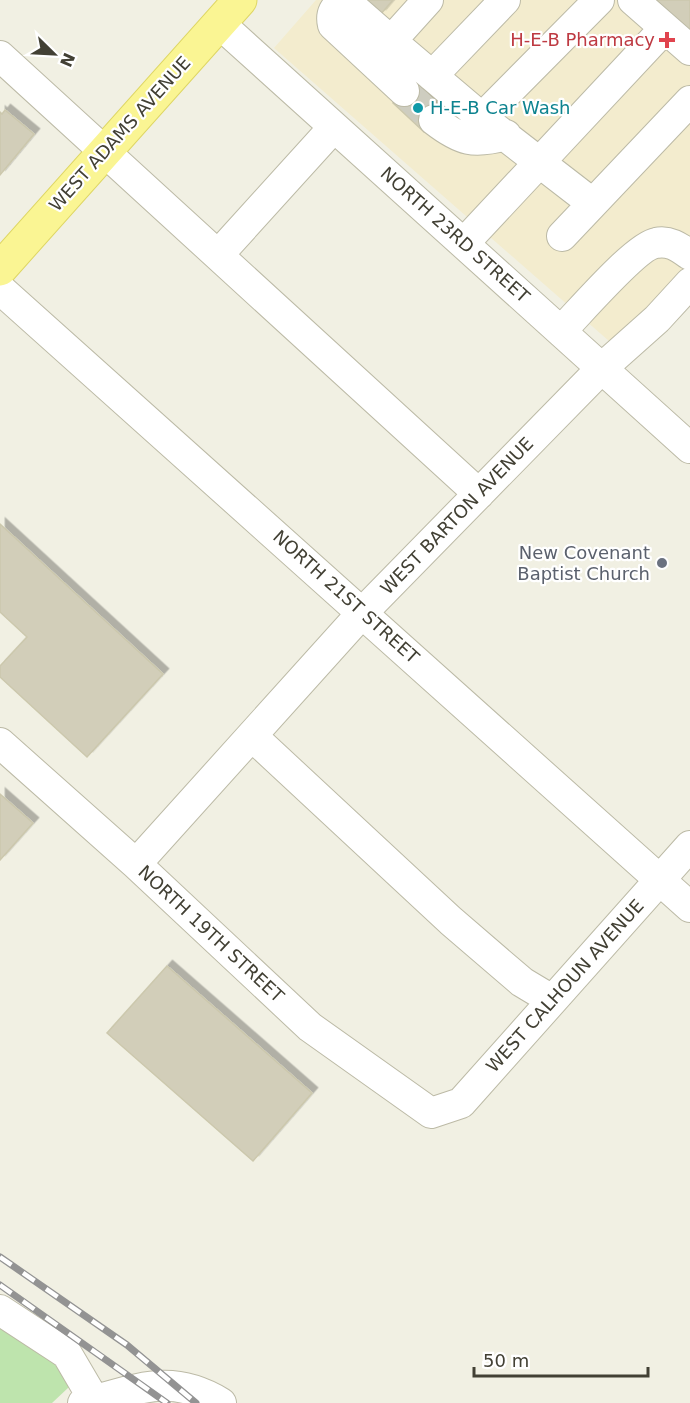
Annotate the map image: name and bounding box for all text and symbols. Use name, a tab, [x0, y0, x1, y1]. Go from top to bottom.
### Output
north arrow	[24, 24, 84, 84]
place label: H-E-B Pharmacy	[510, 29, 655, 50]
marker: H-E-B Pharmacy	[660, 33, 674, 47]
street label: WEST ADAMS AVENUE	[45, 52, 195, 216]
place label: H-E-B Car Wash	[430, 97, 571, 118]
marker: H-E-B Car Wash	[411, 101, 425, 115]
street label: NORTH 23RD STREET	[377, 162, 535, 308]
street label: WEST BARTON AVENUE	[376, 433, 537, 599]
street label: NORTH 21ST STREET	[269, 526, 424, 668]
place label: New Covenant Baptist Church	[517, 542, 650, 584]
marker: New Covenant Baptist Church	[655, 556, 669, 570]
street label: NORTH 19TH STREET	[134, 861, 289, 1007]
street label: WEST CALHOUN AVENUE	[481, 895, 648, 1076]
scale bar	[474, 1340, 648, 1378]
text: 50 m	[483, 1350, 529, 1371]

